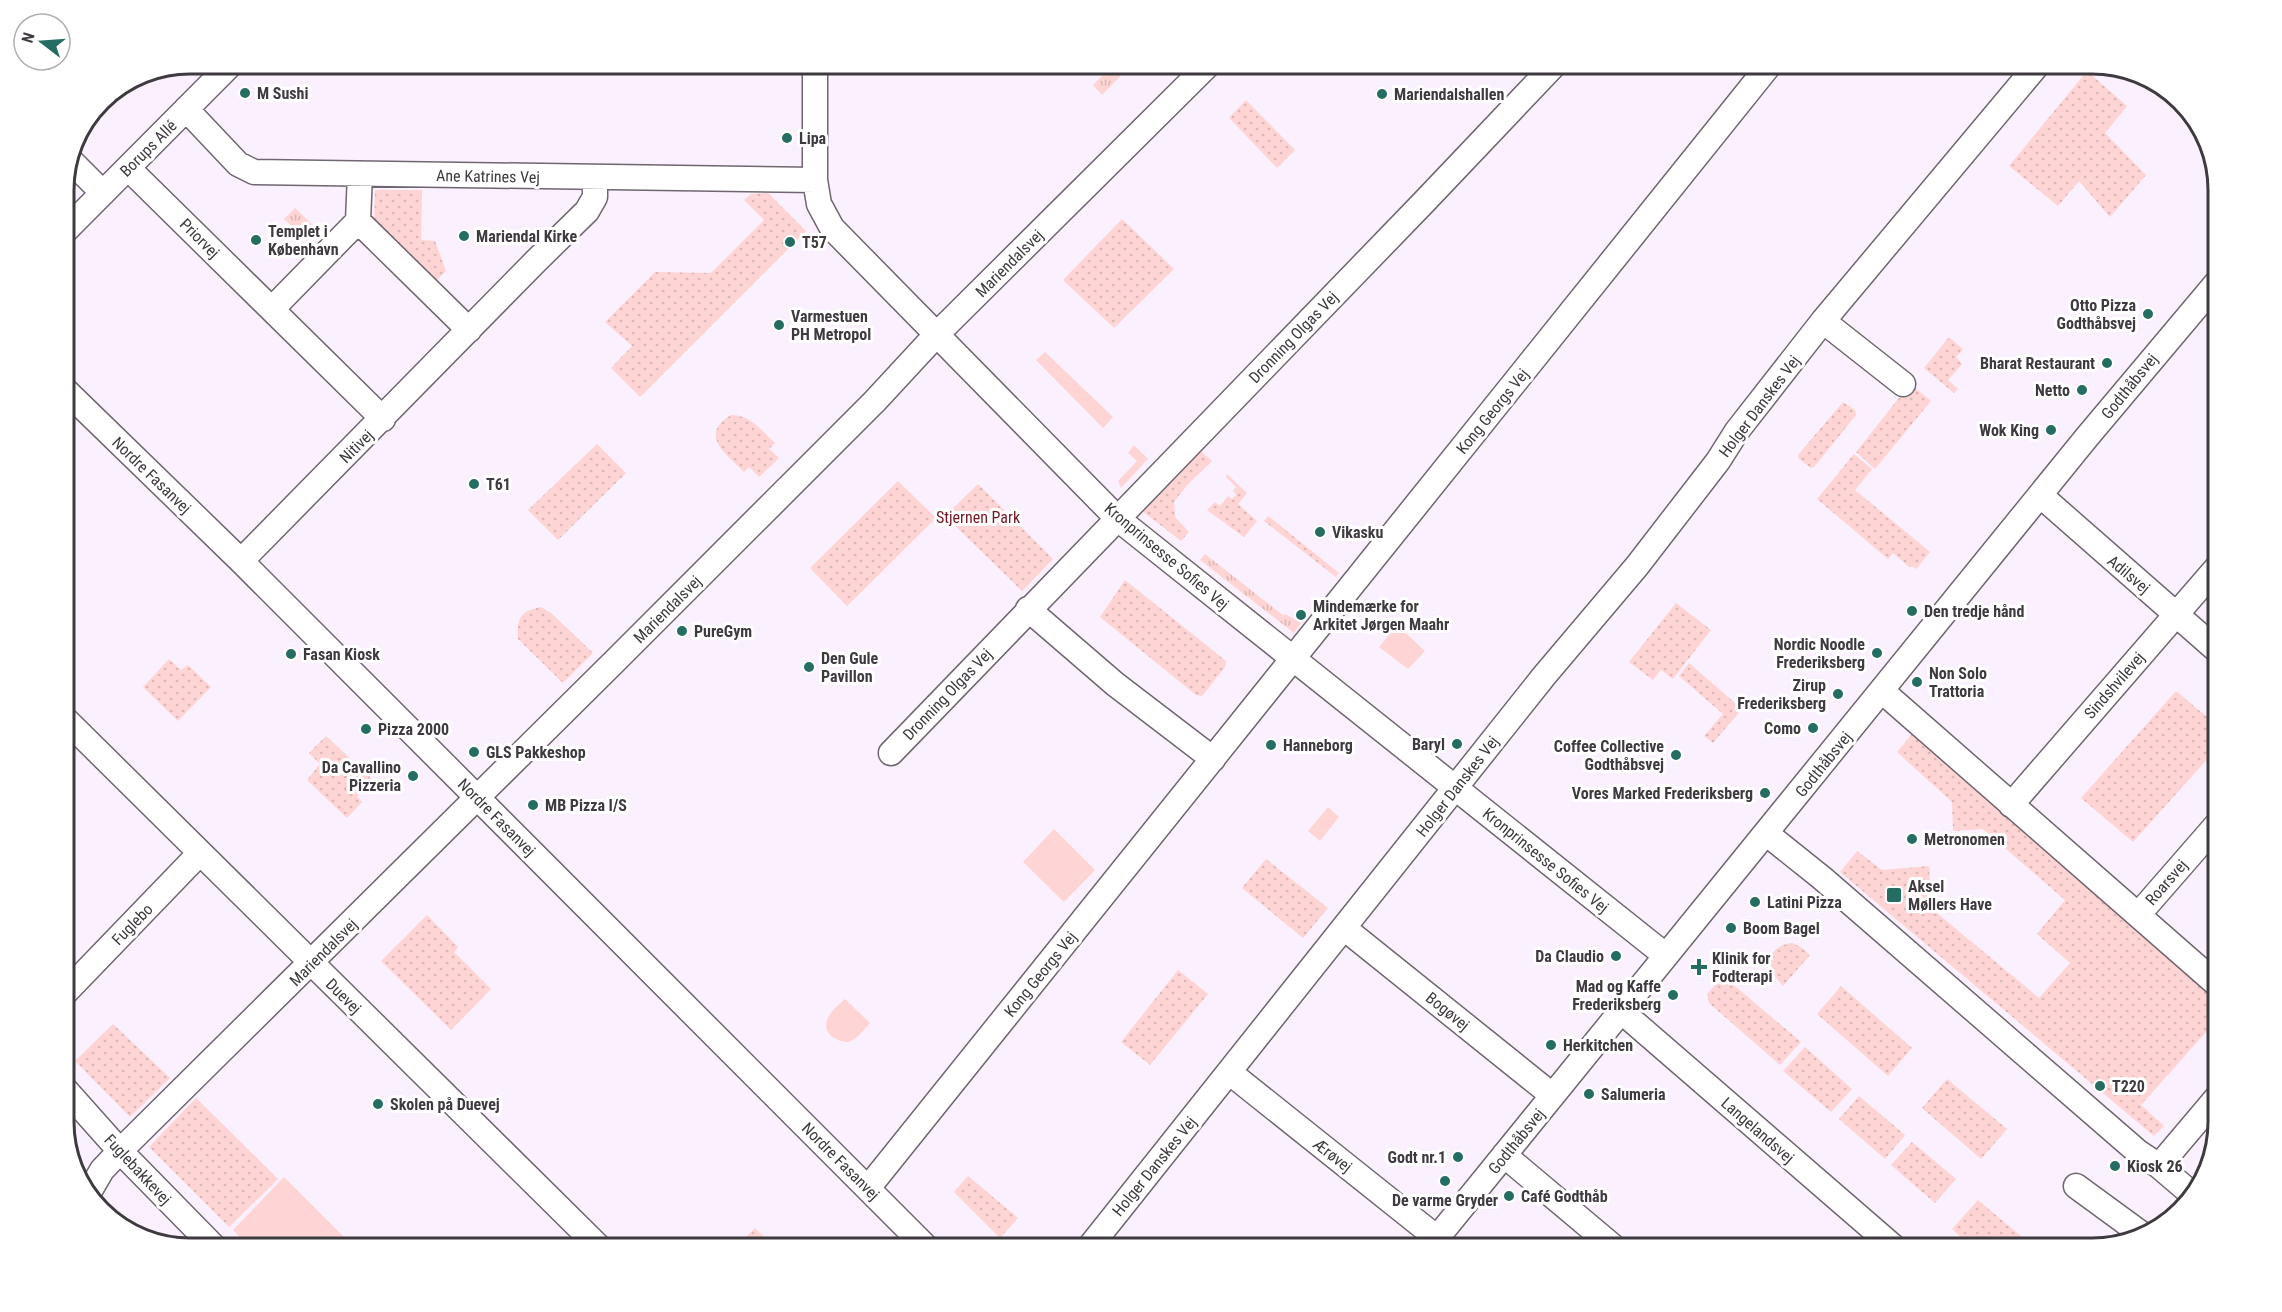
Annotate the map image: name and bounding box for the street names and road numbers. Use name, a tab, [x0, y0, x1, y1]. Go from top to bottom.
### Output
street label: Borups Allé	[116, 116, 181, 181]
street label: Ane Katrines Vej	[436, 166, 540, 187]
street label: Priorvej	[176, 215, 223, 262]
street label: Mariendalsvej	[972, 226, 1047, 301]
street label: Dronning Olgas Vej	[1245, 288, 1342, 387]
street label: Godthåbsvej	[2097, 350, 2161, 423]
street label: Holger Danskes Vej	[1715, 352, 1804, 461]
street label: Kong Georgs Vej	[1452, 365, 1533, 458]
street label: Nitivej	[336, 426, 377, 467]
street label: Nordre Fasanvej	[108, 433, 195, 518]
street label: Kronprinsesse Sofies Vej	[1101, 499, 1233, 614]
street label: Adilsvej	[2104, 551, 2154, 598]
street label: Mariendalsvej	[630, 572, 705, 647]
street label: Dronning Olgas Vej	[899, 645, 996, 744]
street label: Sindshvilevej	[2080, 648, 2148, 723]
street label: Godthåbsvej	[1791, 728, 1855, 801]
street label: Holger Danskes Vej	[1412, 732, 1503, 840]
street label: Nordre Fasanvej	[454, 775, 539, 860]
street label: Kronprinsesse Sofies Vej	[1479, 804, 1612, 917]
street label: Roarsvej	[2141, 856, 2191, 909]
street label: Fuglebo	[108, 900, 157, 949]
street label: Mariendalsvej	[286, 915, 361, 990]
street label: Kong Georgs Vej	[1000, 928, 1081, 1021]
street label: Duevej	[322, 975, 365, 1018]
street label: Bogøvej	[1422, 988, 1473, 1035]
street label: Langelandsvej	[1717, 1094, 1798, 1167]
street label: Godthåbsvej	[1484, 1105, 1548, 1178]
street label: Holger Danskes Vej	[1108, 1113, 1200, 1220]
street label: Nordre Fasanvej	[798, 1119, 883, 1204]
street label: Fuglebakkevej	[100, 1130, 175, 1209]
street label: Ærøvej	[1309, 1134, 1356, 1176]

